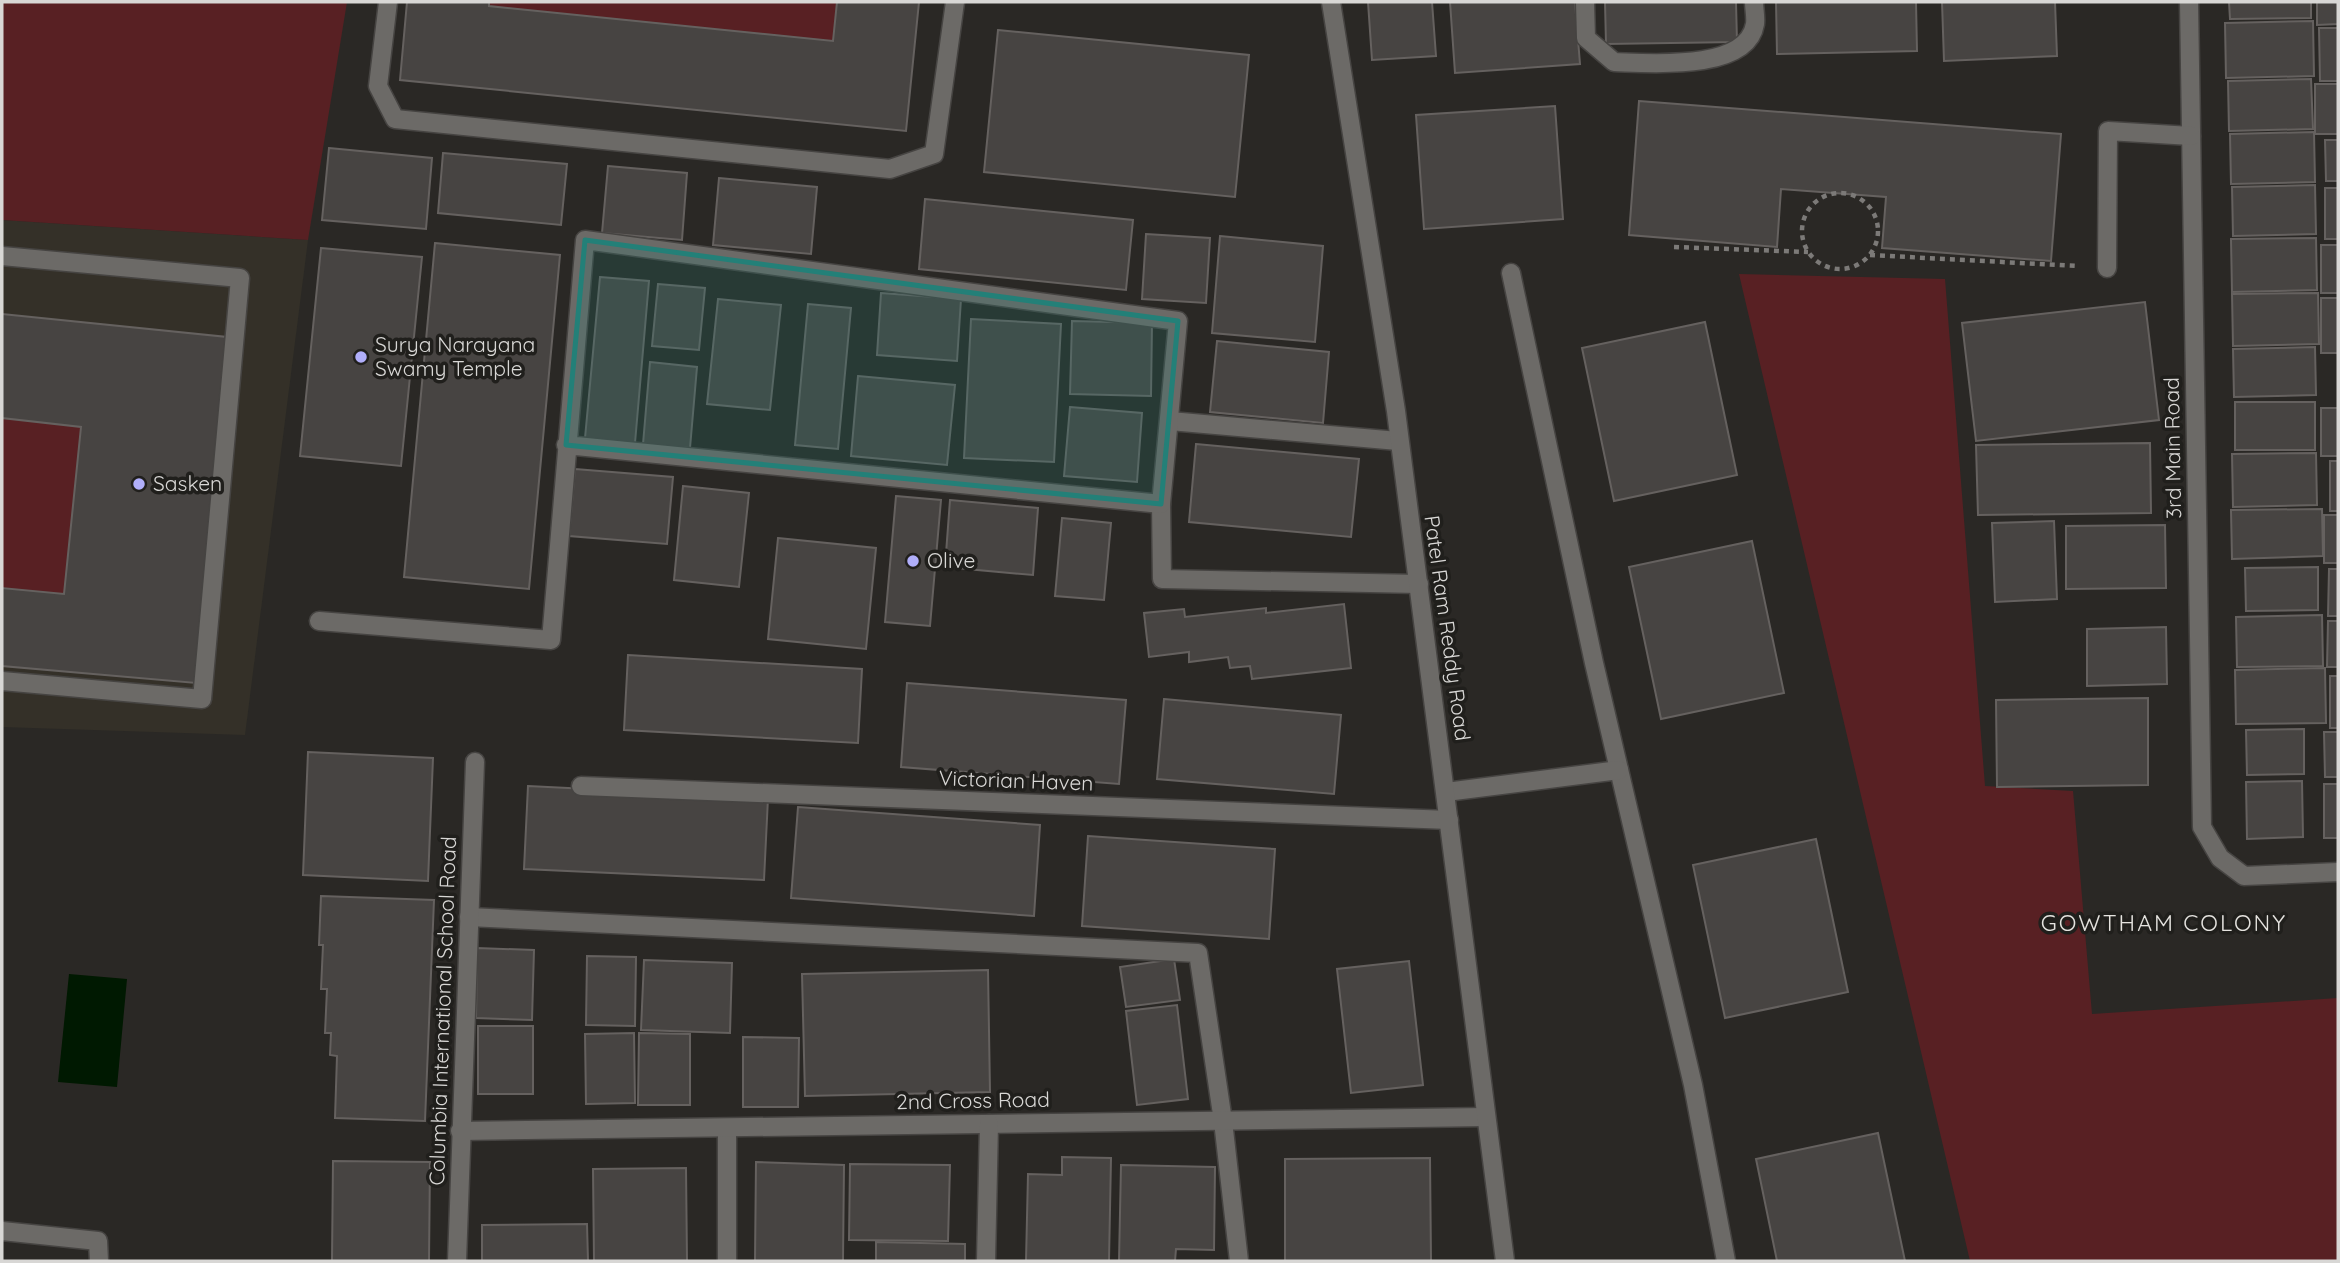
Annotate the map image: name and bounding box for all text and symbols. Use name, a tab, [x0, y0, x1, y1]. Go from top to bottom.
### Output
place label: Surya Narayana Swamy Temple	[375, 331, 535, 381]
marker: Surya Narayana Swamy Temple	[353, 349, 369, 365]
street label: 3rd Main Road	[2158, 377, 2186, 519]
place label: Sasken	[153, 470, 222, 496]
marker: Sasken	[131, 476, 147, 492]
street label: Patel Ram Reddy Road	[1419, 513, 1477, 742]
place label: Olive	[927, 547, 975, 573]
marker: Olive	[905, 553, 921, 569]
street label: Victorian Haven	[938, 764, 1094, 796]
street label: Columbia International School Road	[423, 836, 461, 1186]
district label: GOWTHAM COLONY	[2041, 908, 2287, 937]
street label: 2nd Cross Road	[896, 1086, 1050, 1114]

